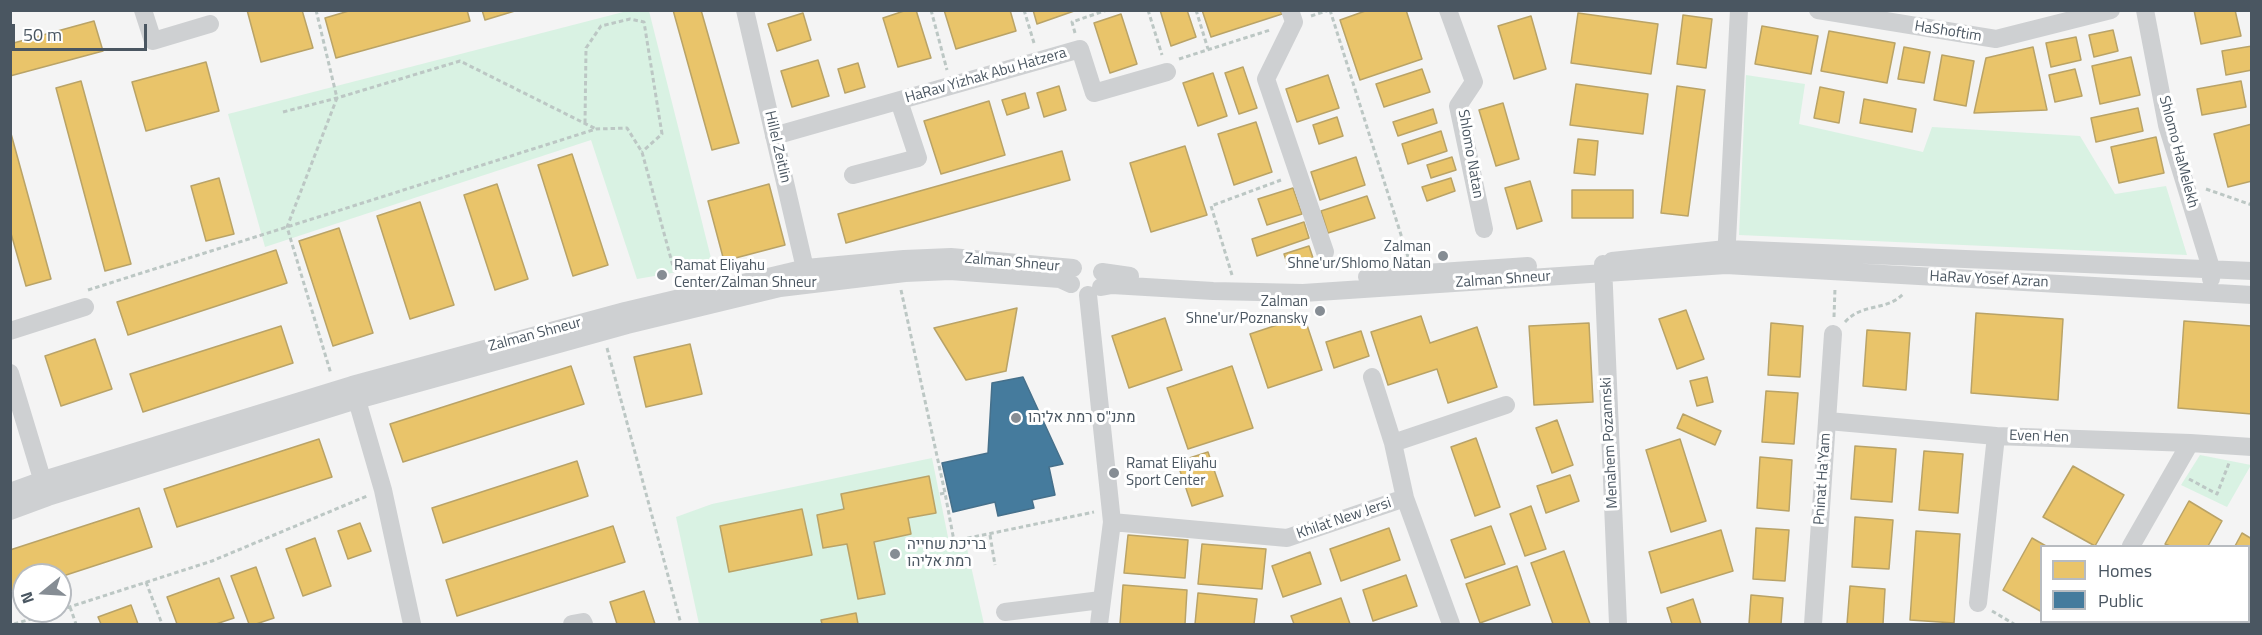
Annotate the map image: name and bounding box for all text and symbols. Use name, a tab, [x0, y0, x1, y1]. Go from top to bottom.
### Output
scale bar	[15, 12, 150, 50]
street label: HaShoftim	[1913, 18, 1983, 46]
text: 50 m	[23, 21, 62, 48]
street label: HaRav Yizhak Abu Hatzera	[903, 44, 1069, 108]
street label: Shlomo HaMelekh	[2154, 94, 2202, 210]
street label: Shlomo Natan	[1453, 108, 1487, 200]
street label: Hillel Zeitlin	[760, 109, 794, 185]
place label: Zalman Shne'ur/Shlomo Natan	[1288, 238, 1431, 273]
marker: Zalman Shne'ur/Shlomo Natan	[1436, 249, 1450, 263]
street label: Zalman Shneur	[964, 250, 1060, 276]
place label: Ramat Eliyahu Center/Zalman Shneur	[674, 257, 817, 292]
marker: Ramat Eliyahu Center/Zalman Shneur	[655, 268, 669, 282]
street label: Zalman Shneur	[1455, 268, 1551, 292]
street label: HaRav Yosef Azran	[1929, 268, 2049, 292]
place label: Zalman Shne'ur/Poznansky	[1186, 293, 1308, 328]
marker: Zalman Shne'ur/Poznansky	[1313, 304, 1327, 318]
street label: Zalman Shneur	[487, 314, 583, 356]
street label: Menahem Pozannski	[1598, 377, 1622, 509]
place label: מתנ"ס רמת אליהו	[1028, 409, 1135, 427]
marker: מתנ"ס רמת אליהו	[1009, 411, 1023, 425]
street label: Even Hen	[2009, 427, 2069, 447]
street label: Pninat Ha'Yam	[1811, 432, 1835, 526]
place label: Ramat Eliyahu Sport Center	[1126, 455, 1217, 490]
marker: Ramat Eliyahu Sport Center	[1107, 466, 1121, 480]
street label: Khilat New Jersi	[1294, 494, 1394, 544]
place label: בריכת שחייה רמת אליהו	[907, 536, 986, 571]
legend	[2040, 545, 2250, 623]
marker: בריכת שחייה רמת אליהו	[888, 547, 902, 561]
text: Homes	[2098, 557, 2152, 584]
north arrow	[12, 563, 72, 623]
text: Public	[2098, 587, 2144, 614]
text: N	[14, 589, 40, 607]

